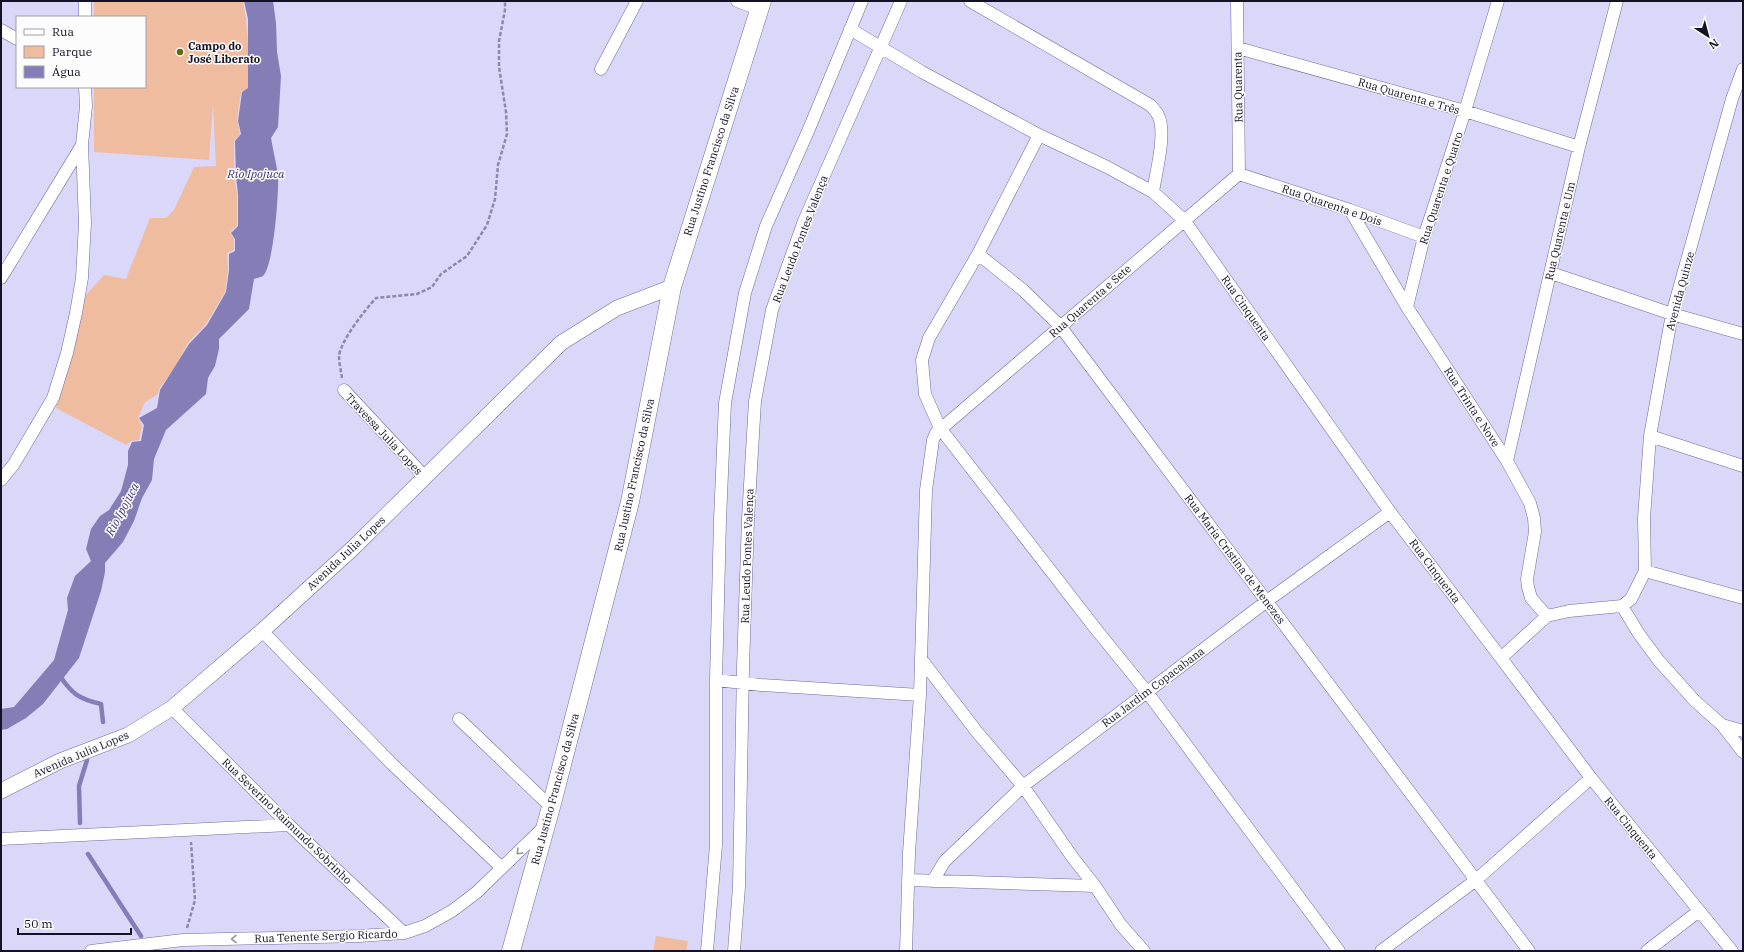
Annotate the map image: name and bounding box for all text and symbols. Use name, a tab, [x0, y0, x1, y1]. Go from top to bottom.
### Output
legend	[16, 16, 146, 88]
north arrow	[1688, 16, 1728, 56]
text: Rua	[52, 24, 74, 39]
text: N	[1706, 36, 1722, 52]
place label: Campo do José Liberato	[188, 39, 260, 66]
text: Parque	[52, 44, 92, 59]
marker: Campo do José Liberato	[175, 47, 185, 57]
street label: Rua Quarenta	[1230, 51, 1246, 123]
text: Água	[52, 64, 81, 79]
street label: Rua Quarenta e Três	[1356, 75, 1462, 117]
street label: Rua Justino Francisco da Silva	[680, 84, 742, 238]
street label: Rua Quarenta e Quatro	[1416, 130, 1466, 246]
water label: Rio Ipojuca	[226, 166, 285, 181]
street label: Rua Leudo Pontes Valença	[769, 173, 831, 305]
street label: Rua Quarenta e Um	[1542, 180, 1578, 282]
street label: Rua Quarenta e Dois	[1280, 181, 1384, 229]
street label: Avenida Quinze	[1663, 250, 1697, 332]
street label: Rua Quarenta e Sete	[1046, 261, 1134, 340]
street label: Rua Cinquenta	[1218, 273, 1274, 343]
street label: Rua Trinta e Nove	[1441, 365, 1503, 450]
street label: Travessa Julia Lopes	[343, 390, 425, 478]
street label: Rua Justino Francisco da Silva	[611, 397, 657, 553]
water label: Rio Ipojuca	[101, 480, 142, 539]
street label: Rua Leudo Pontes Valença	[738, 488, 756, 624]
street label: Rua Maria Cristina de Menezes	[1182, 491, 1288, 627]
street label: Avenida Julia Lopes	[304, 513, 388, 593]
street label: Rua Cinquenta	[1406, 536, 1464, 606]
street label: Rua Jardim Copacabana	[1099, 644, 1207, 730]
street label: Rua Justino Francisco da Silva	[528, 712, 582, 866]
street label: Avenida Julia Lopes	[31, 728, 131, 780]
street label: Rua Severino Raimundo Sobrinho	[219, 755, 355, 887]
street label: Rua Cinquenta	[1601, 794, 1661, 862]
one-way arrow	[516, 847, 524, 855]
scale bar	[18, 910, 131, 936]
text: 50 m	[24, 916, 53, 931]
street label: Rua Tenente Sergio Ricardo	[254, 927, 398, 945]
one-way arrow	[231, 934, 237, 943]

